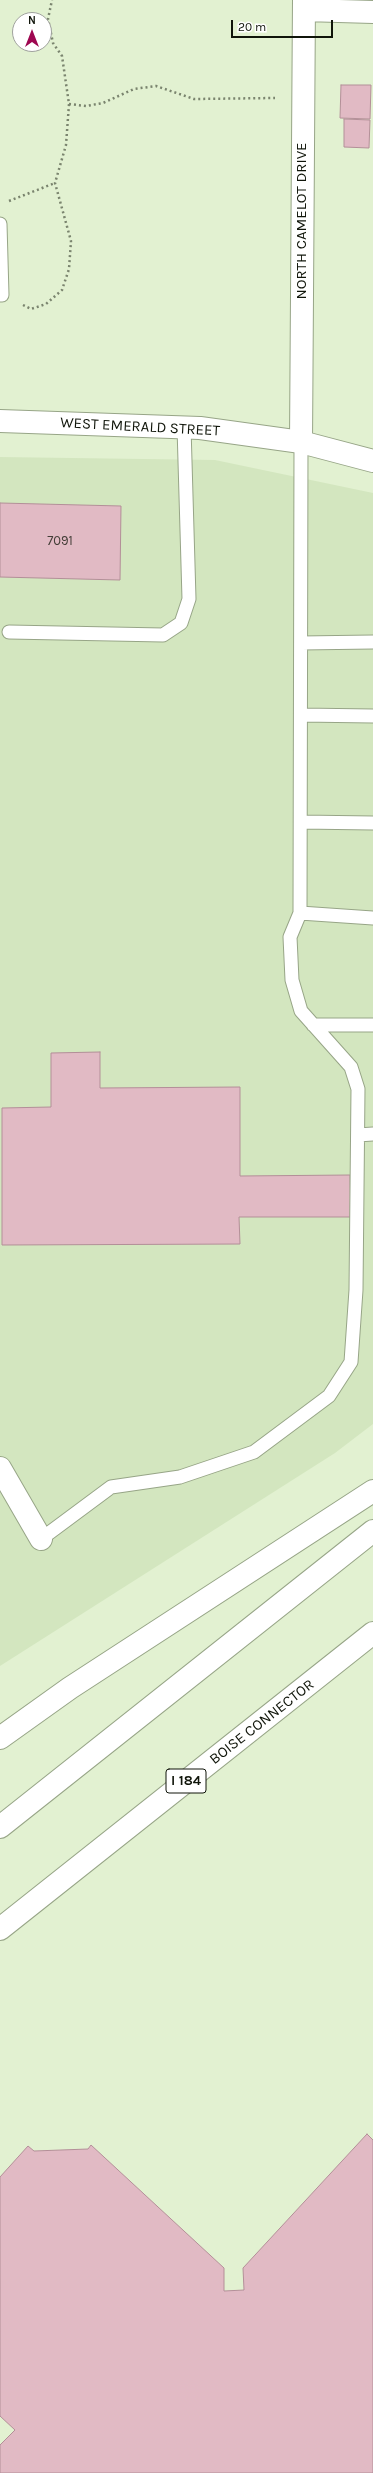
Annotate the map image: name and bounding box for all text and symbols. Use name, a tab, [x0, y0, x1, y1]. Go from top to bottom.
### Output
north arrow	[12, 12, 52, 52]
scale bar	[233, 12, 335, 38]
text: N	[28, 14, 36, 27]
text: 20 m	[238, 20, 266, 34]
street label: NORTH CAMELOT DRIVE	[293, 142, 311, 300]
street label: WEST EMERALD STREET	[60, 414, 220, 440]
house number: 7091	[47, 533, 73, 549]
street label: BOISE CONNECTOR	[206, 1676, 318, 1768]
road number: I 184	[166, 1769, 206, 1793]

